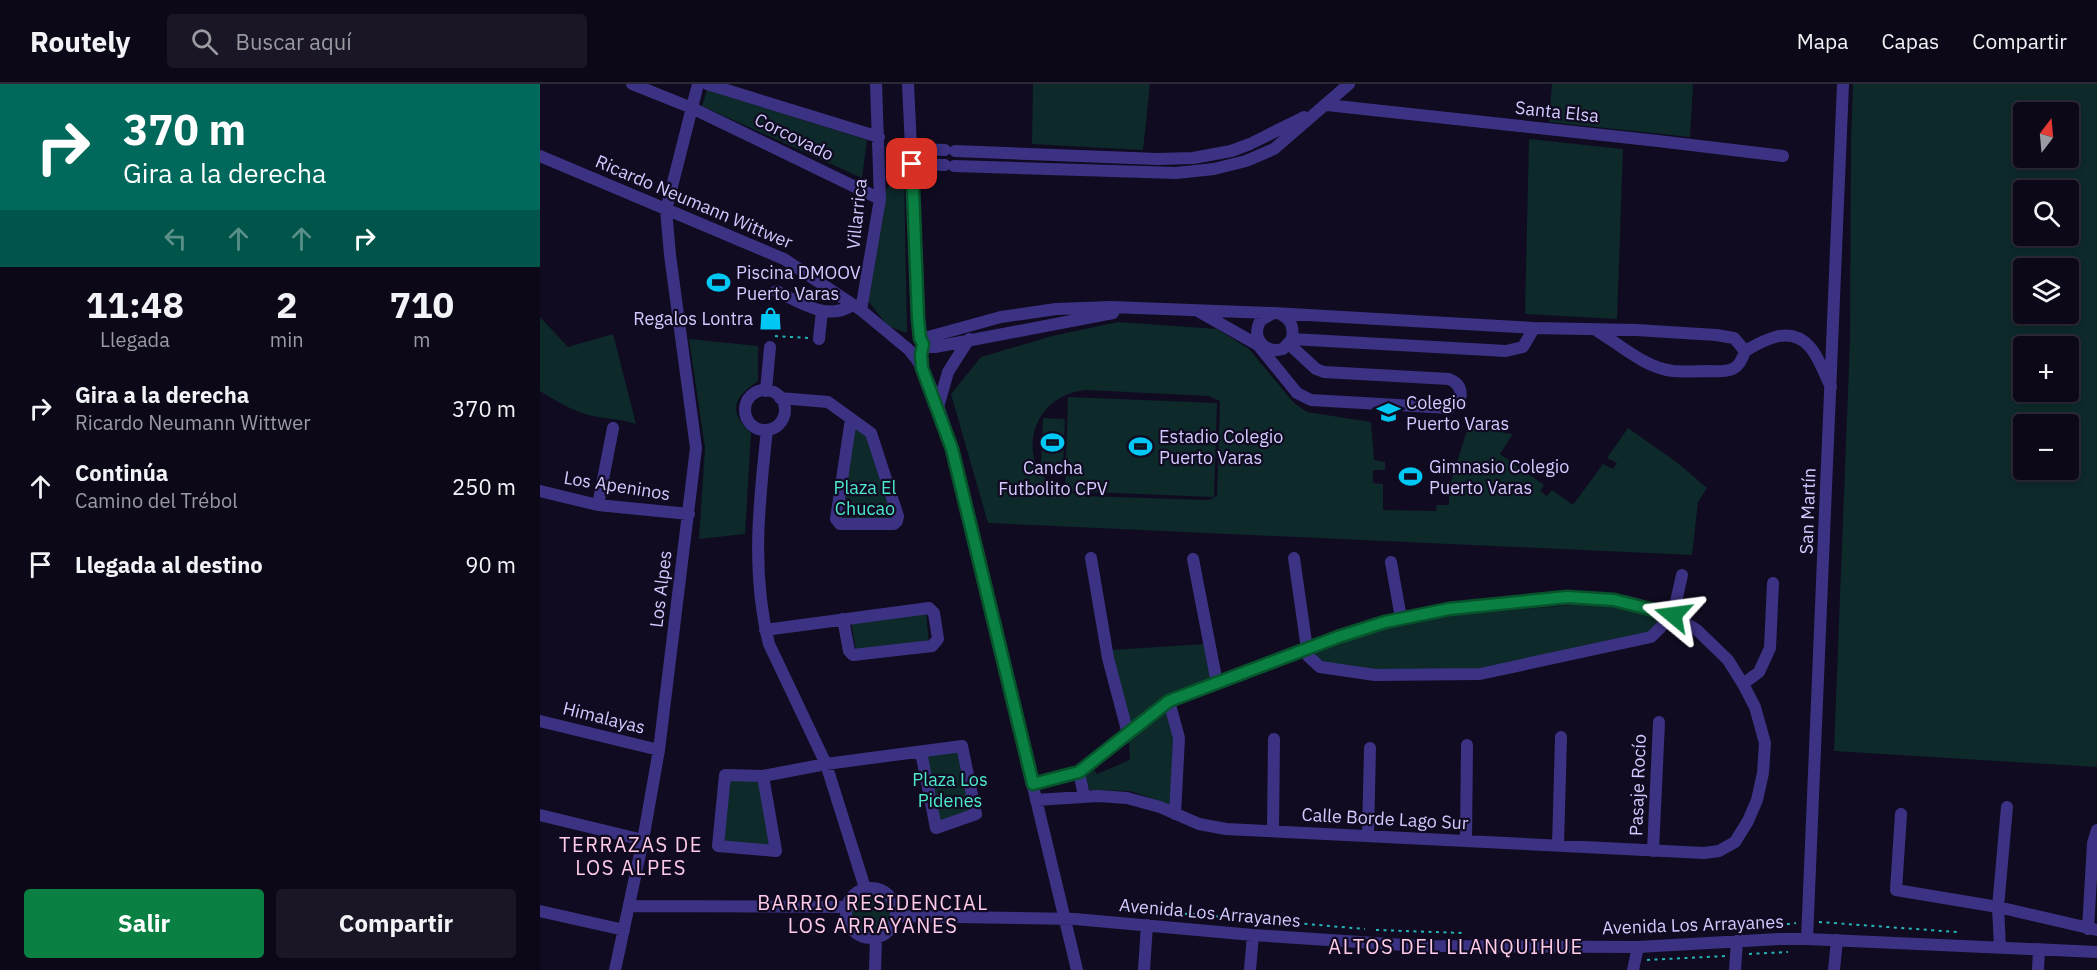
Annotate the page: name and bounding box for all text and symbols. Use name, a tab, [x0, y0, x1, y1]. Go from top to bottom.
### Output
search box	[167, 14, 587, 68]
text: Routely	[30, 23, 131, 60]
icon: search	[188, 25, 221, 58]
text: Buscar aquí	[236, 27, 352, 56]
text: Mapa	[1797, 27, 1848, 55]
text: Capas	[1881, 27, 1939, 55]
text: Compartir	[1972, 27, 2067, 55]
street label: Santa Elsa	[1514, 96, 1601, 127]
text: 370 m	[123, 102, 246, 157]
north arrow	[2013, 102, 2079, 168]
map controls	[2013, 102, 2079, 480]
street label: Corcovado	[751, 107, 838, 166]
icon: right	[24, 108, 102, 186]
pin	[886, 138, 937, 189]
icon: arrive	[895, 147, 928, 180]
street label: Ricardo Neumann Wittwer	[592, 150, 797, 254]
text: Gira a la derecha	[123, 155, 326, 190]
street label: Villarrica	[841, 177, 872, 251]
button: search	[2013, 180, 2079, 246]
icon: left	[159, 222, 192, 255]
icon: ahead	[222, 222, 255, 255]
icon: ahead	[285, 222, 318, 255]
icon: right	[348, 222, 381, 255]
button: layers	[2013, 258, 2079, 324]
place label: Piscina DMOOV Puerto Varas	[736, 261, 861, 305]
sports icon: Piscina DMOOV Puerto Varas	[705, 270, 731, 296]
text: 11:48	[86, 281, 184, 328]
text: 2	[276, 281, 298, 328]
text: 710	[389, 281, 454, 328]
shop icon: Regalos Lontra	[758, 306, 784, 332]
place label: Regalos Lontra	[633, 307, 753, 330]
text: Llegada	[100, 326, 170, 353]
text: min	[270, 326, 304, 353]
text: m	[413, 326, 431, 353]
button: +	[2013, 336, 2079, 402]
text: Gira a la derecha	[75, 380, 249, 409]
place label: Colegio Puerto Varas	[1406, 391, 1509, 435]
icon: right	[24, 392, 57, 425]
text: 370 m	[452, 394, 516, 423]
school or university icon: Colegio Puerto Varas	[1375, 400, 1401, 426]
text: Ricardo Neumann Wittwer	[75, 409, 311, 436]
button: −	[2013, 414, 2079, 480]
place label: Estadio Colegio Puerto Varas	[1159, 425, 1283, 469]
sports icon: Cancha Futbolito CPV	[1040, 429, 1066, 455]
sports icon: Estadio Colegio Puerto Varas	[1128, 434, 1154, 460]
place label: Gimnasio Colegio Puerto Varas	[1429, 455, 1569, 499]
place label: Cancha Futbolito CPV	[998, 456, 1108, 500]
text: Continúa	[75, 458, 168, 487]
sports icon: Gimnasio Colegio Puerto Varas	[1398, 464, 1424, 490]
street label: Los Apeninos	[562, 466, 672, 505]
street label: San Martín	[1794, 467, 1821, 555]
icon: ahead	[24, 470, 57, 503]
text: 250 m	[452, 472, 516, 501]
park label: Plaza El Chucao	[833, 476, 897, 520]
text: Camino del Trébol	[75, 487, 238, 514]
icon: arrive	[24, 548, 57, 581]
street label: Los Alpes	[644, 549, 677, 629]
text: Llegada al destino	[75, 550, 263, 579]
text: 90 m	[465, 550, 516, 579]
position arrow	[1641, 583, 1705, 647]
street label: Himalayas	[561, 696, 648, 739]
street label: Pasaje Rocío	[1624, 733, 1651, 837]
park label: Plaza Los Pidenes	[912, 768, 988, 812]
street label: Calle Borde Lago Sur	[1301, 803, 1469, 834]
district label: TERRAZAS DE LOS ALPES	[559, 831, 703, 881]
button: Salir	[24, 889, 264, 958]
button: Compartir	[276, 889, 516, 958]
district label: BARRIO RESIDENCIAL LOS ARRAYANES	[757, 889, 989, 939]
street label: Avenida Los Arrayanes	[1118, 893, 1302, 932]
street label: Avenida Los Arrayanes	[1602, 910, 1784, 939]
district label: ALTOS DEL LLANQUIHUE	[1328, 933, 1584, 960]

